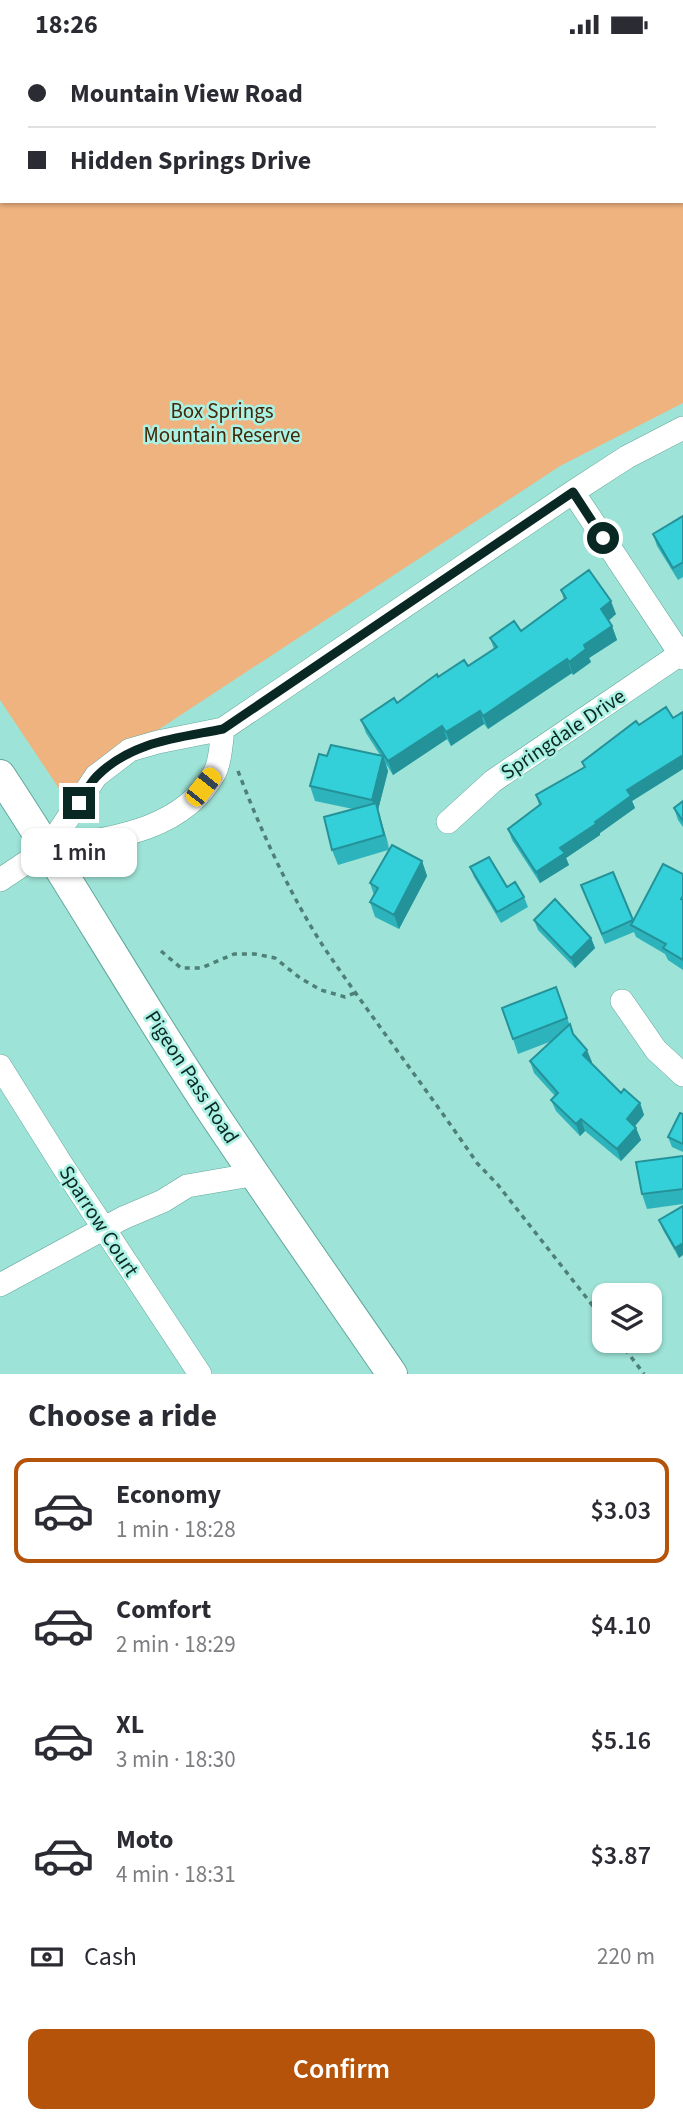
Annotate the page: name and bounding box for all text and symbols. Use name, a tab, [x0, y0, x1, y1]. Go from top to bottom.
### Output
text: 18:26	[35, 6, 98, 43]
text: Mountain View Road	[70, 75, 303, 112]
text: Hidden Springs Drive	[70, 142, 311, 179]
park label: Box Springs Mountain Reserve	[144, 396, 300, 450]
route start	[587, 522, 619, 554]
street label: Springdale Drive	[495, 681, 631, 787]
car	[182, 764, 225, 810]
route end	[63, 787, 95, 819]
callout: 1 min	[21, 827, 137, 877]
text: 1 min	[52, 836, 106, 869]
street label: Pigeon Pass Road	[138, 1005, 246, 1149]
street label: Sparrow Court	[52, 1159, 146, 1283]
map controls	[592, 1283, 662, 1353]
button: layers	[592, 1283, 662, 1353]
text: Choose a ride	[28, 1393, 217, 1439]
text: Economy	[116, 1476, 221, 1513]
icon: car	[32, 1479, 95, 1542]
text: $3.03	[590, 1492, 651, 1529]
text: 1 min · 18:28	[116, 1513, 236, 1546]
text: Comfort	[116, 1591, 211, 1628]
icon: car	[32, 1594, 95, 1657]
text: $4.10	[590, 1607, 651, 1644]
text: 2 min · 18:29	[116, 1628, 236, 1661]
text: XL	[116, 1706, 144, 1743]
icon: car	[32, 1709, 95, 1772]
text: $5.16	[590, 1722, 651, 1759]
text: 3 min · 18:30	[116, 1743, 236, 1776]
text: Moto	[116, 1821, 173, 1858]
icon: car	[32, 1824, 95, 1887]
text: $3.87	[590, 1837, 651, 1874]
text: 4 min · 18:31	[116, 1858, 236, 1891]
icon: cash	[28, 1938, 66, 1976]
text: Cash	[84, 1938, 137, 1975]
text: 220 m	[597, 1940, 655, 1973]
button: Confirm	[28, 2029, 655, 2109]

